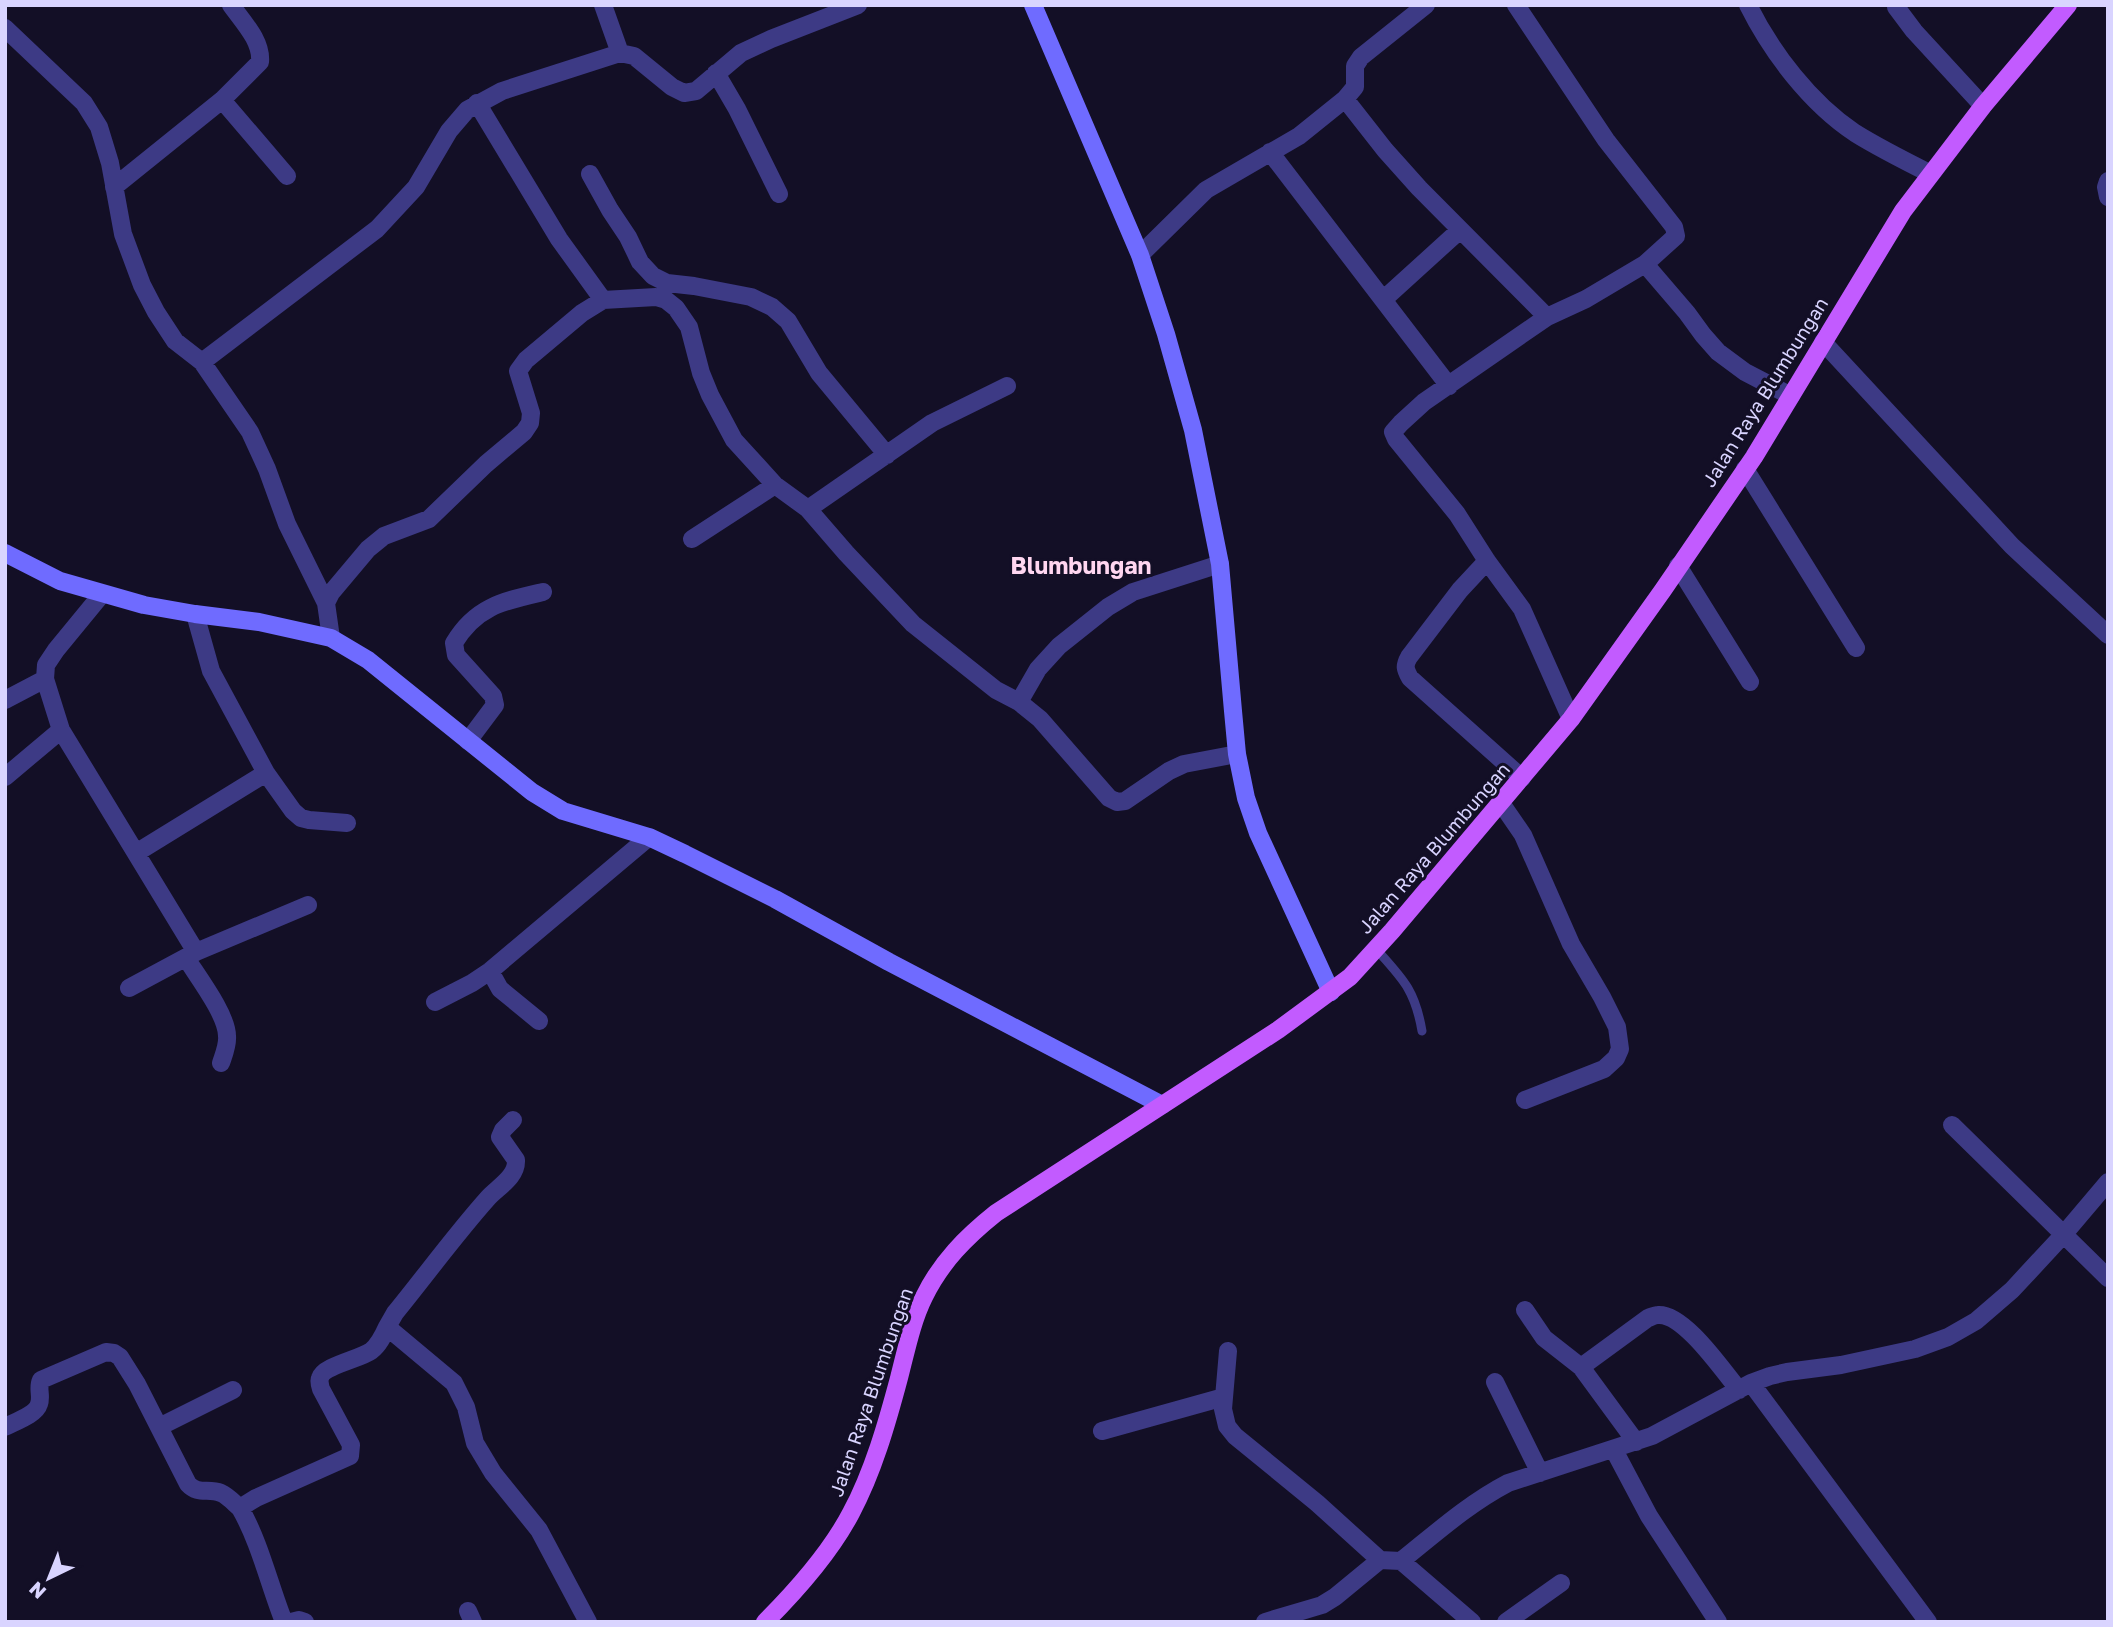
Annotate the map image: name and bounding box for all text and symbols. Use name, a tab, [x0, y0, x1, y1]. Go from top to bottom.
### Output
street label: Jalan Raya Blumbungan	[1697, 293, 1832, 491]
district label: Blumbungan	[1011, 551, 1151, 579]
street label: Jalan Raya Blumbungan	[1353, 757, 1514, 938]
street label: Jalan Raya Blumbungan	[824, 1284, 917, 1499]
north arrow	[14, 1543, 84, 1613]
text: N	[24, 1577, 50, 1604]

